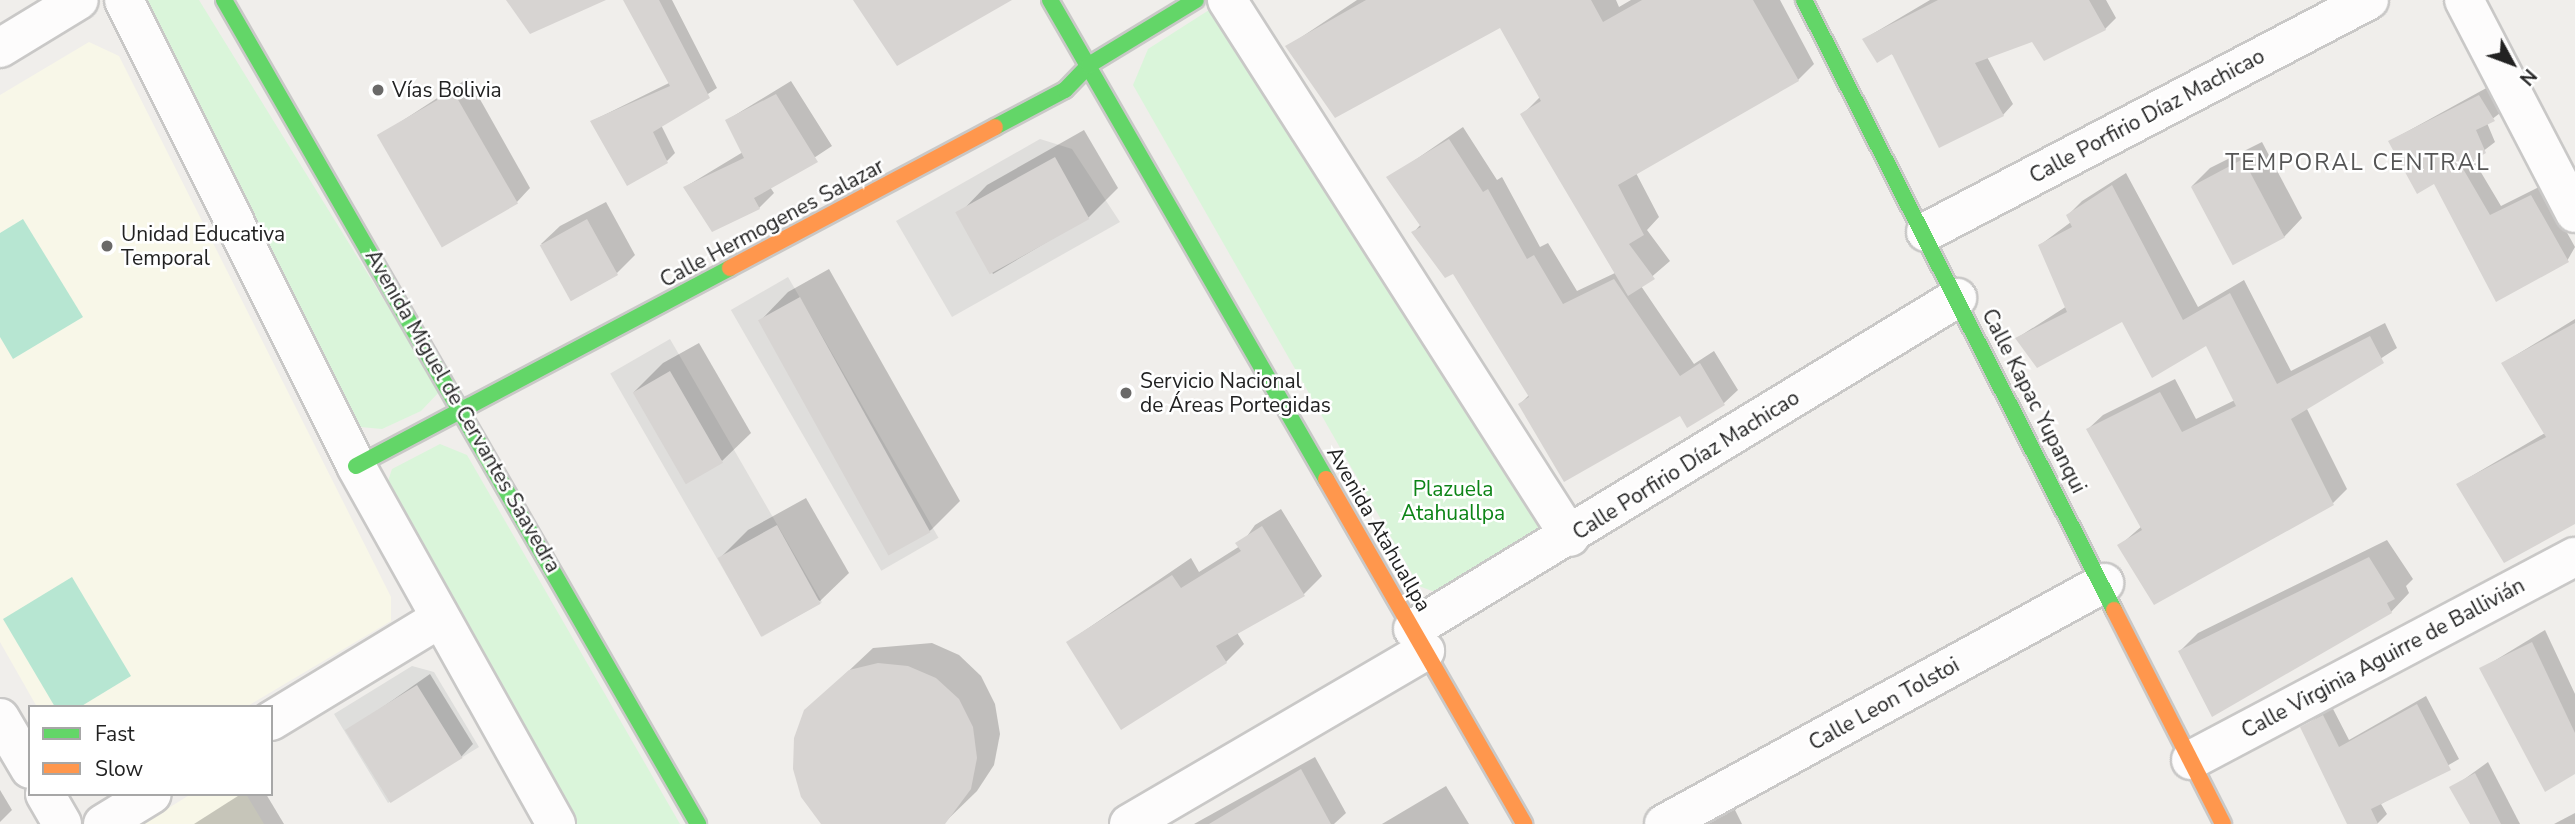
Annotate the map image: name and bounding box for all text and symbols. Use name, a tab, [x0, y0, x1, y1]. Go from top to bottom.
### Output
north arrow	[2477, 28, 2547, 98]
street label: Calle Porfirio Díaz Machicao	[2025, 43, 2269, 189]
text: N	[2513, 63, 2542, 91]
place label: Vías Bolivia	[392, 77, 502, 103]
marker: Vías Bolivia	[370, 82, 386, 98]
district label: TEMPORAL CENTRAL	[2227, 149, 2489, 177]
street label: Calle Hermogenes Salazar	[656, 153, 888, 293]
place label: Unidad Educativa Temporal	[121, 221, 285, 271]
marker: Unidad Educativa Temporal	[99, 238, 115, 254]
street label: Avenida Miguel de Cervantes Saavedra	[360, 245, 566, 577]
street label: Calle Kapac Yupanqui	[1977, 305, 2091, 497]
place label: Servicio Nacional de Áreas Portegidas	[1140, 368, 1331, 418]
marker: Servicio Nacional de Áreas Portegidas	[1118, 385, 1134, 401]
street label: Calle Porfirio Díaz Machicao	[1568, 385, 1804, 545]
street label: Avenida Atahuallpa	[1322, 442, 1436, 616]
park label: Plazuela Atahuallpa	[1401, 476, 1505, 526]
street label: Calle Virginia Aguirre de Ballivián	[2237, 572, 2529, 744]
street label: Calle Leon Tolstoi	[1804, 652, 1964, 756]
legend	[28, 705, 273, 796]
text: Fast	[95, 720, 135, 748]
text: Slow	[95, 755, 143, 783]

